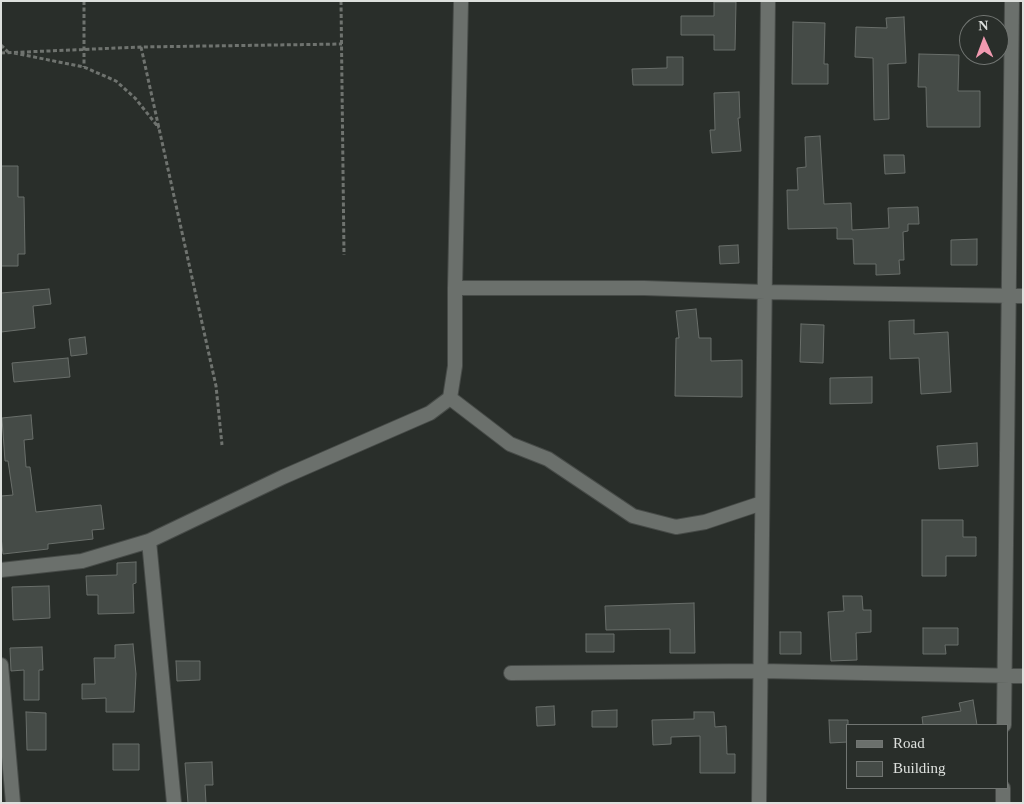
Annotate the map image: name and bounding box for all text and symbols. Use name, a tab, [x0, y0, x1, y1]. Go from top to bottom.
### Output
north arrow	[959, 15, 1009, 65]
text: N	[978, 18, 989, 33]
legend	[846, 724, 1009, 789]
text: Road	[893, 735, 925, 751]
text: Building	[893, 760, 946, 776]

